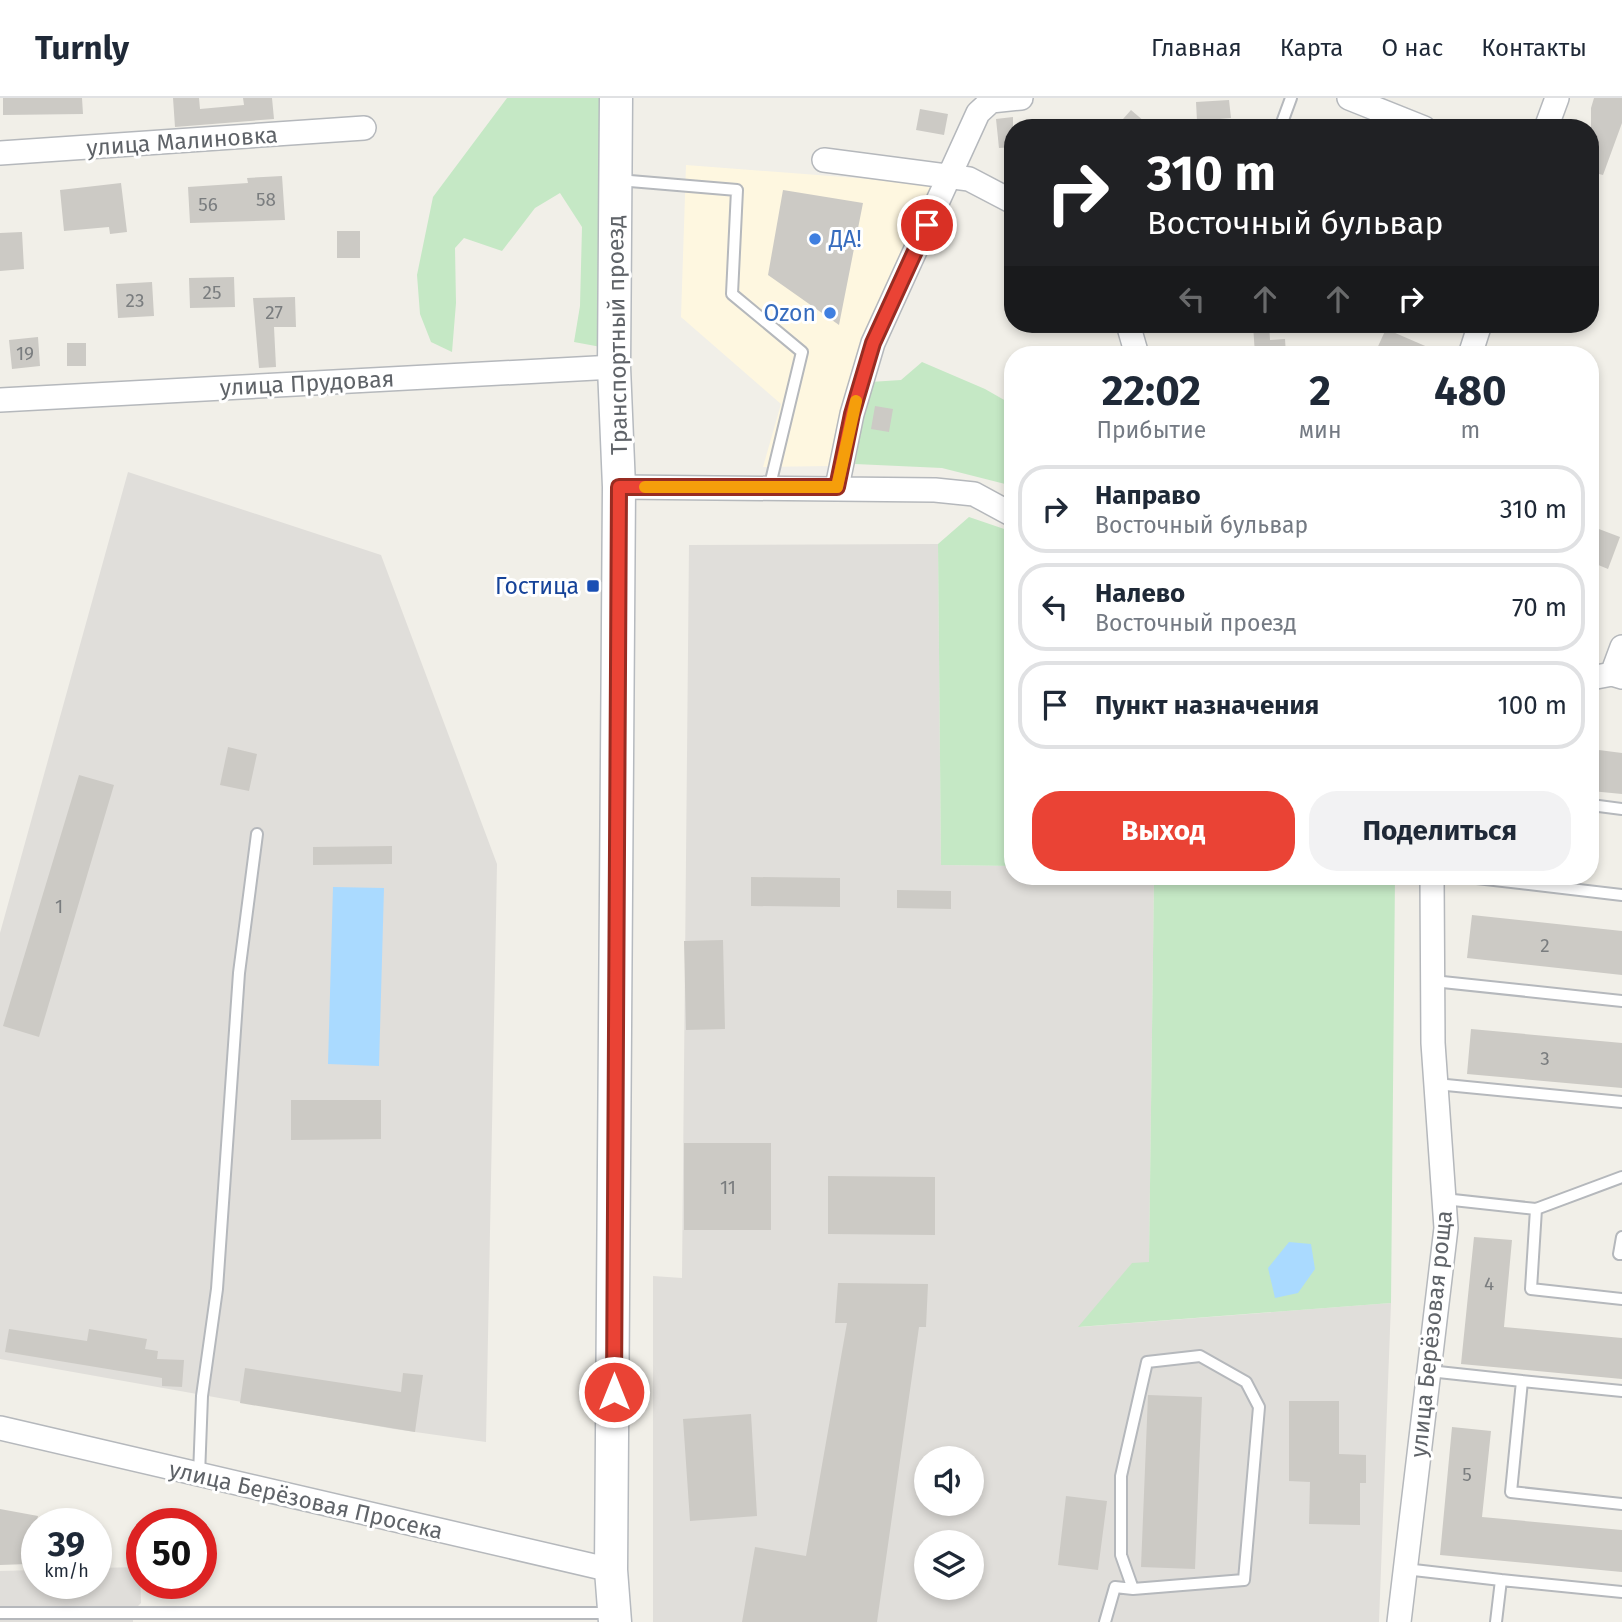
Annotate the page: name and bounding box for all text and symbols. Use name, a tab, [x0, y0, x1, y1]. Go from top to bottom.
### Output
text: Turnly	[35, 28, 129, 68]
text: Главная	[1151, 34, 1242, 62]
text: Карта	[1280, 34, 1343, 62]
text: О нас	[1381, 34, 1443, 62]
text: Контакты	[1481, 34, 1587, 62]
street label: улица Малиновка	[85, 120, 279, 162]
text: 310 m	[1147, 144, 1276, 203]
icon: right	[1032, 147, 1123, 238]
house number: 58	[256, 188, 276, 211]
house number: 56	[198, 193, 218, 216]
pin	[897, 195, 957, 255]
text: Восточный бульвар	[1147, 204, 1443, 242]
icon: arrive	[908, 206, 946, 244]
street label: Транспортный проезд	[601, 215, 633, 455]
place label: ДА!	[828, 225, 862, 253]
marker: ДА!	[807, 231, 823, 247]
icon: left	[1173, 280, 1211, 318]
icon: ahead	[1246, 280, 1284, 318]
icon: ahead	[1319, 280, 1357, 318]
icon: right	[1392, 280, 1430, 318]
house number: 25	[203, 281, 221, 304]
house number: 23	[126, 289, 144, 312]
place label: Ozon	[764, 299, 816, 327]
house number: 27	[265, 301, 283, 324]
marker: Ozon	[822, 305, 838, 321]
house number: 19	[16, 342, 34, 365]
street label: улица Прудовая	[219, 364, 395, 402]
text: 22:02	[1102, 366, 1201, 416]
text: 2	[1309, 366, 1331, 416]
text: 480	[1434, 366, 1507, 416]
text: Прибытие	[1096, 416, 1206, 444]
text: мин	[1299, 416, 1342, 444]
text: m	[1460, 416, 1480, 444]
text: Направо	[1095, 480, 1201, 511]
icon: right	[1036, 490, 1074, 528]
text: 310 m	[1500, 494, 1567, 525]
text: Восточный бульвар	[1095, 511, 1308, 539]
place label: Гостица	[495, 572, 579, 600]
marker: Гостица	[585, 578, 601, 594]
text: Налево	[1095, 578, 1185, 609]
icon: left	[1036, 588, 1074, 626]
text: 70 m	[1512, 592, 1567, 623]
text: Восточный проезд	[1095, 609, 1296, 637]
icon: arrive	[1036, 686, 1074, 724]
text: Пункт назначения	[1095, 690, 1319, 721]
text: 100 m	[1498, 690, 1567, 721]
button: Выход	[1032, 791, 1295, 871]
button: Поделиться	[1309, 791, 1571, 871]
house number: 1	[55, 895, 63, 918]
house number: 2	[1540, 934, 1550, 957]
house number: 3	[1540, 1047, 1550, 1070]
house number: 11	[720, 1176, 736, 1199]
street label: улица Берёзовая роща	[1404, 1209, 1458, 1459]
house number: 4	[1484, 1272, 1494, 1295]
position arrow	[577, 1355, 651, 1429]
map controls	[914, 1446, 984, 1600]
button: sound	[914, 1446, 984, 1516]
street label: улица Берёзовая Просека	[166, 1455, 446, 1545]
house number: 5	[1462, 1463, 1472, 1486]
speed limit sign: 50	[126, 1508, 217, 1599]
text: 39	[48, 1523, 85, 1565]
button: layers	[914, 1530, 984, 1600]
text: km/h	[44, 1560, 89, 1582]

